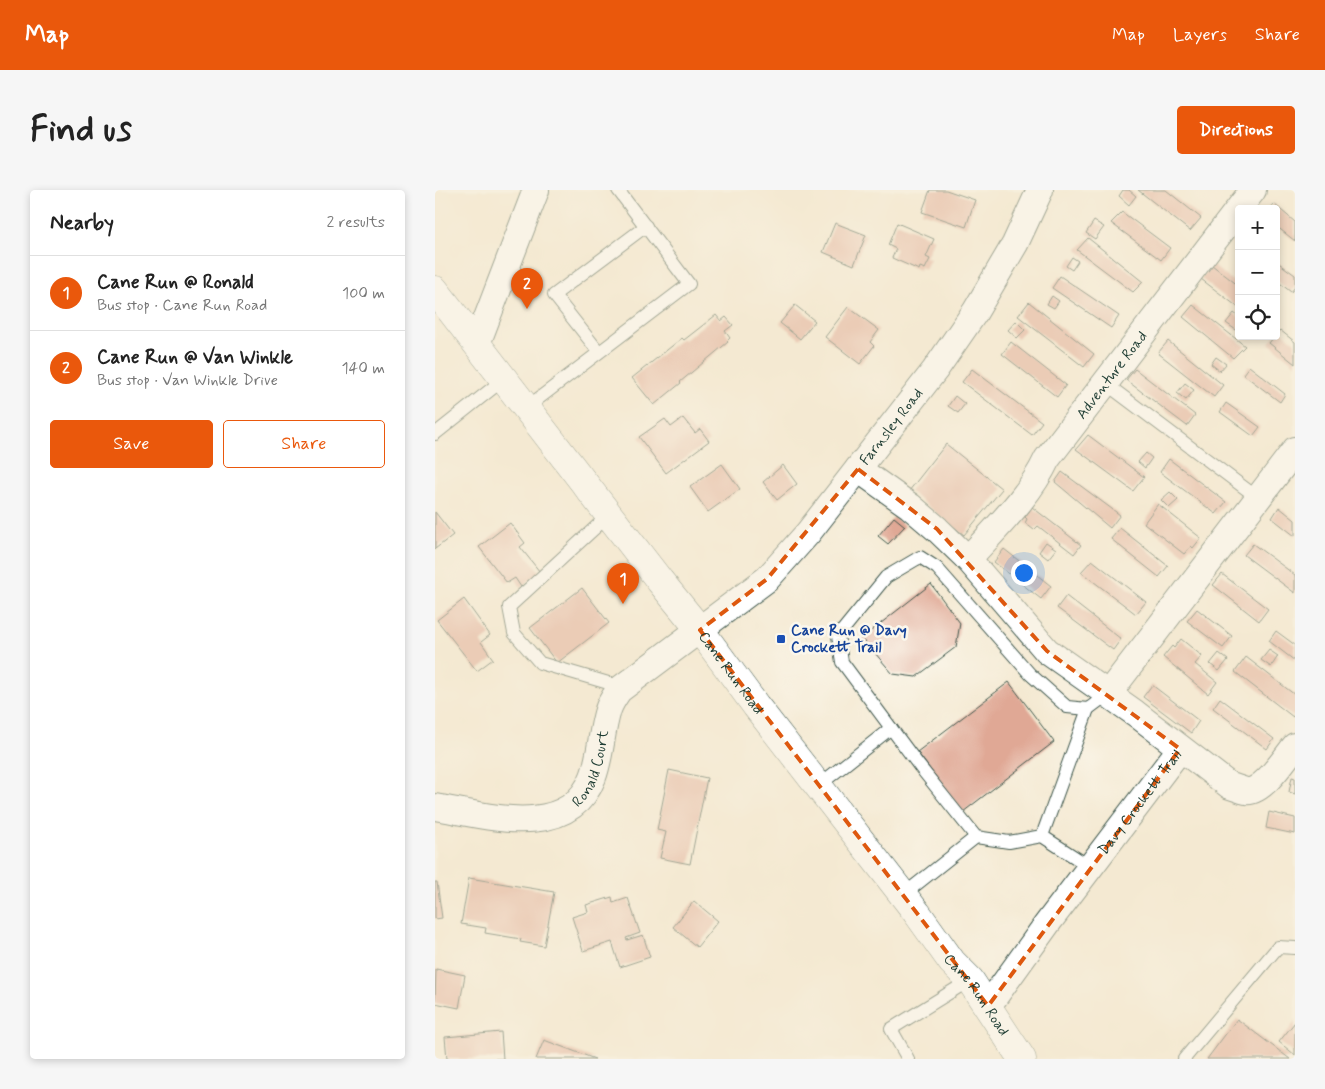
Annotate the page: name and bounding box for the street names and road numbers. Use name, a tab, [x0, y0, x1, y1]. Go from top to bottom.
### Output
street label: Adventure Road	[1072, 327, 1152, 424]
street label: Farnsley Road	[855, 384, 928, 470]
street label: Cane Run Road	[693, 628, 768, 719]
street label: Ronald Court	[568, 729, 614, 812]
street label: Davy Crockett Trail	[1094, 746, 1187, 859]
street label: Cane Run Road	[938, 950, 1013, 1040]

